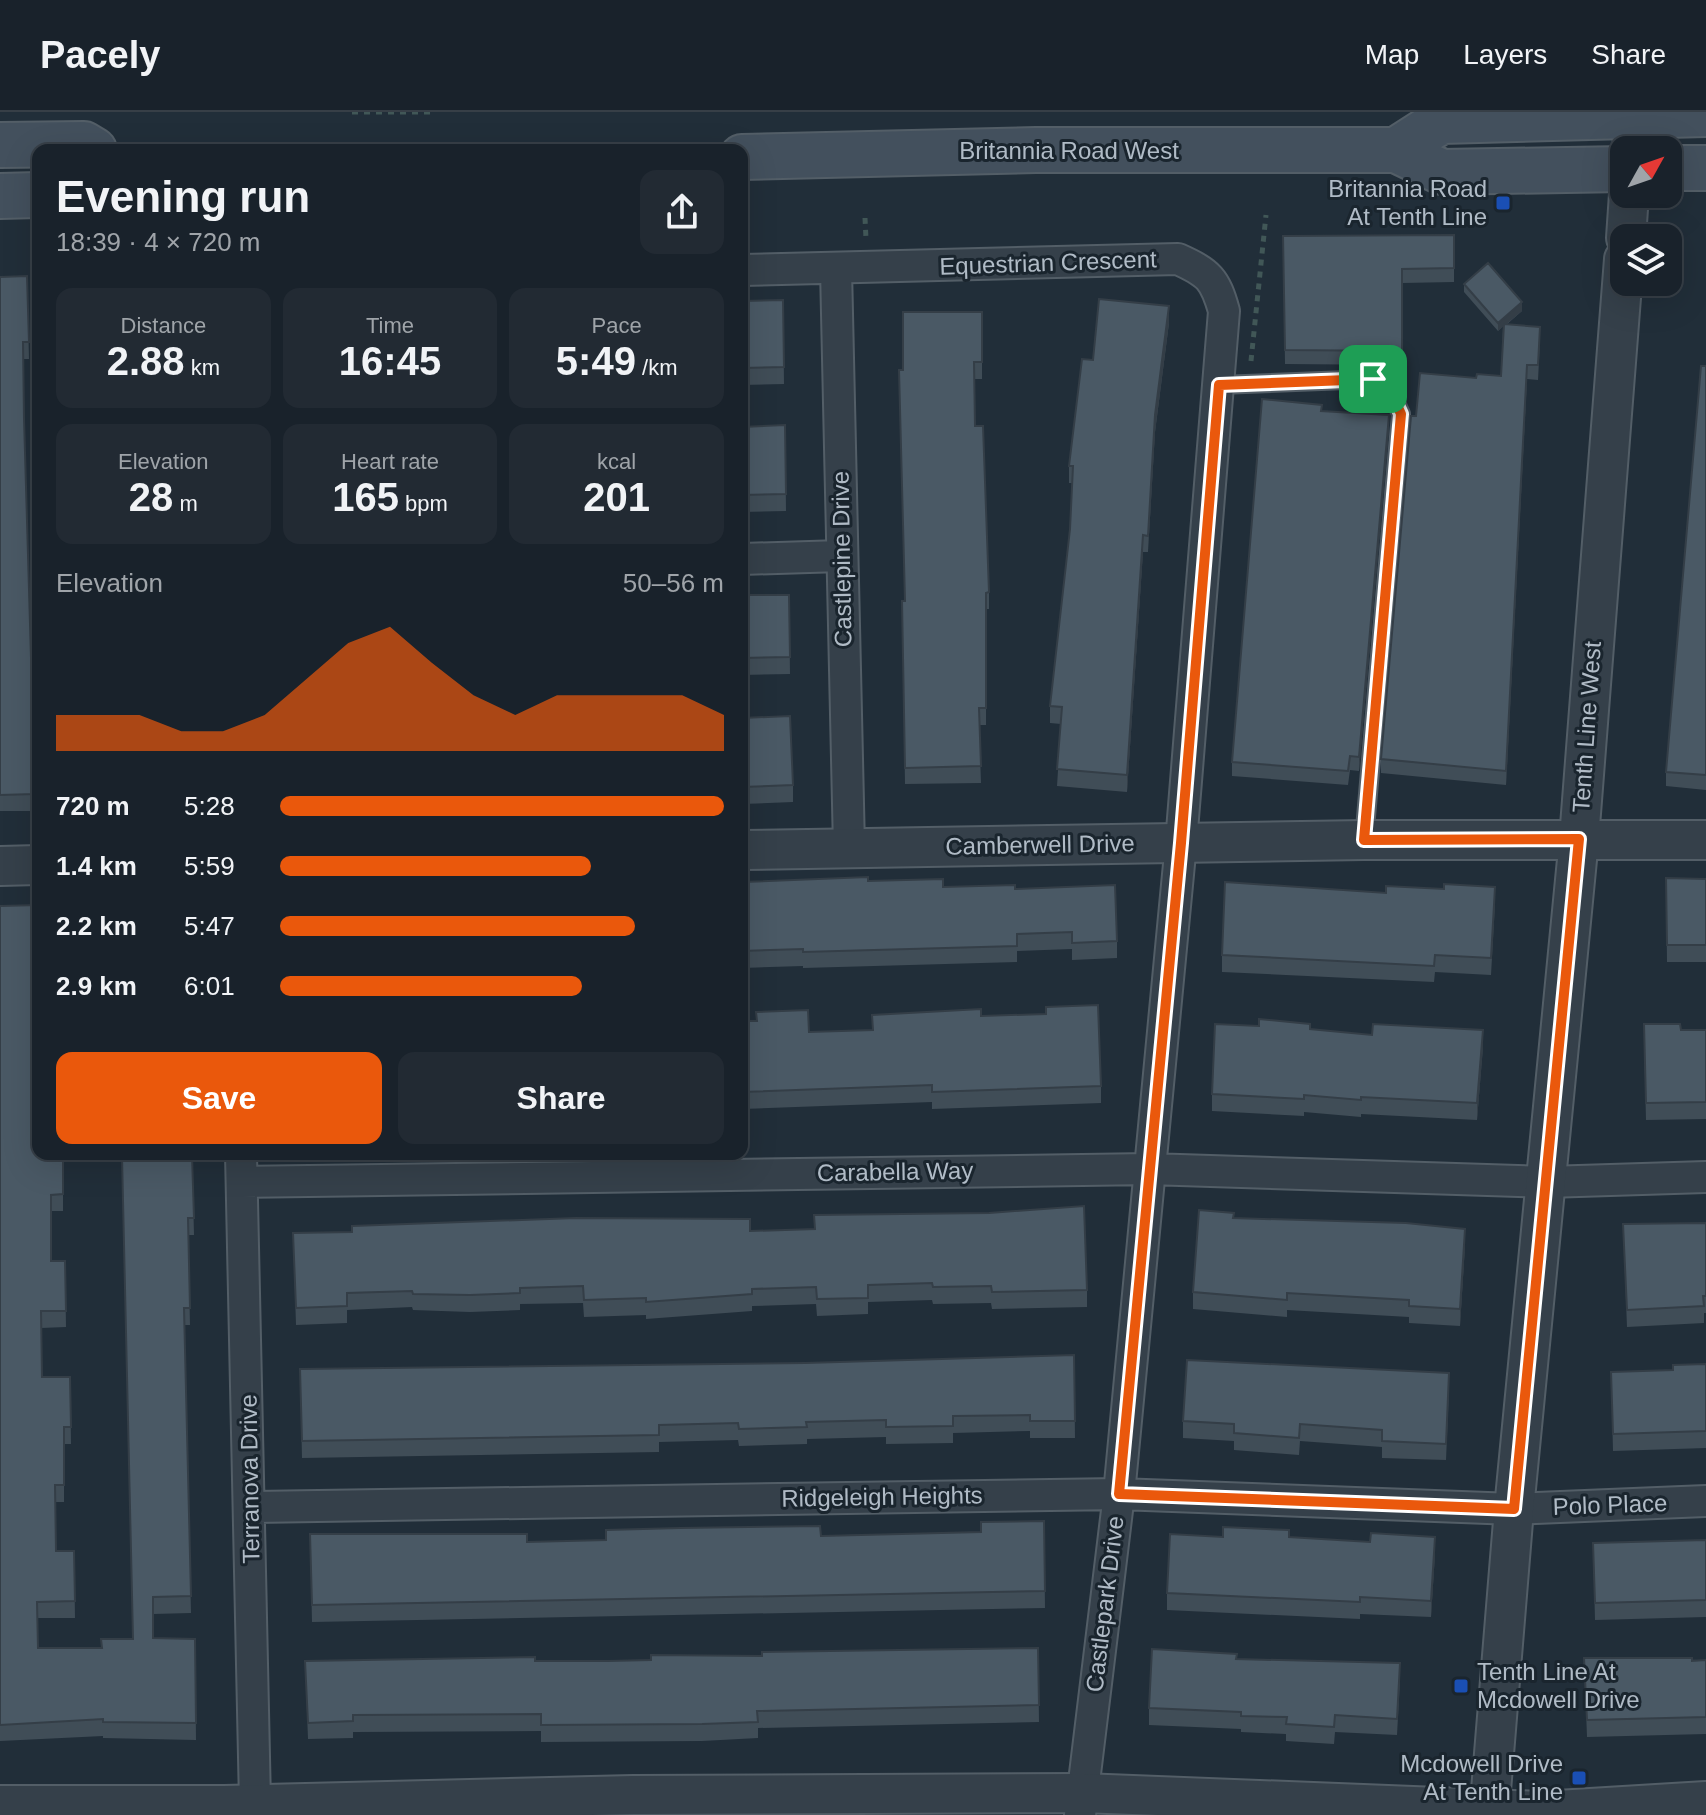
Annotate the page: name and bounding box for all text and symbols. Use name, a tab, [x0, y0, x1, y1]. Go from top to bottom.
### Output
text: Pacely	[40, 34, 160, 76]
text: Map	[1365, 39, 1419, 70]
text: Layers	[1463, 39, 1547, 70]
text: Share	[1591, 39, 1666, 70]
north arrow	[1610, 136, 1682, 208]
map controls	[1610, 136, 1682, 296]
street label: Britannia Road West	[959, 137, 1179, 164]
button: share	[640, 170, 724, 254]
text: Evening run	[56, 172, 310, 221]
place label: Britannia Road At Tenth Line	[1328, 175, 1487, 230]
marker: Britannia Road At Tenth Line	[1494, 194, 1512, 212]
button: layers	[1610, 224, 1682, 296]
text: 18:39 · 4 × 720 m	[56, 227, 261, 257]
street label: Equestrian Crescent	[939, 245, 1157, 280]
text: Distance	[121, 313, 206, 338]
text: Time	[366, 313, 414, 338]
text: Pace	[592, 313, 642, 338]
text: 2.88	[107, 339, 185, 383]
text: 16:45	[339, 339, 441, 383]
text: 5:49	[556, 339, 636, 383]
pin	[1339, 345, 1407, 413]
text: km	[185, 355, 220, 380]
text: /km	[636, 355, 677, 380]
icon: arrive	[1351, 357, 1395, 401]
text: Elevation	[118, 449, 209, 474]
text: Heart rate	[341, 449, 439, 474]
text: kcal	[597, 449, 636, 474]
street label: Castlepine Drive	[826, 471, 857, 647]
text: 28	[129, 475, 173, 519]
text: 165	[332, 475, 399, 519]
text: 201	[583, 475, 650, 519]
text: m	[173, 491, 198, 516]
text: bpm	[399, 491, 448, 516]
text: Elevation	[56, 568, 163, 598]
text: 50–56 m	[623, 568, 724, 598]
street label: Tenth Line West	[1567, 640, 1606, 814]
text: 720 m	[56, 791, 130, 821]
text: 5:28	[184, 791, 235, 821]
street label: Camberwell Drive	[945, 829, 1135, 860]
text: 1.4 km	[56, 851, 137, 881]
text: 5:59	[184, 851, 235, 881]
text: 2.2 km	[56, 911, 137, 941]
text: 5:47	[184, 911, 235, 941]
text: 2.9 km	[56, 971, 137, 1001]
text: 6:01	[184, 971, 235, 1001]
button: Save	[56, 1052, 382, 1144]
button: Share	[398, 1052, 724, 1144]
street label: Carabella Way	[817, 1157, 973, 1186]
street label: Terranova Drive	[235, 1394, 264, 1564]
street label: Ridgeleigh Heights	[781, 1481, 983, 1512]
street label: Polo Place	[1552, 1489, 1668, 1520]
street label: Castlepark Drive	[1080, 1514, 1129, 1694]
place label: Tenth Line At Mcdowell Drive	[1477, 1658, 1640, 1713]
marker: Tenth Line At Mcdowell Drive	[1452, 1677, 1470, 1695]
place label: Mcdowell Drive At Tenth Line	[1400, 1750, 1563, 1805]
marker: Mcdowell Drive At Tenth Line	[1570, 1769, 1588, 1787]

